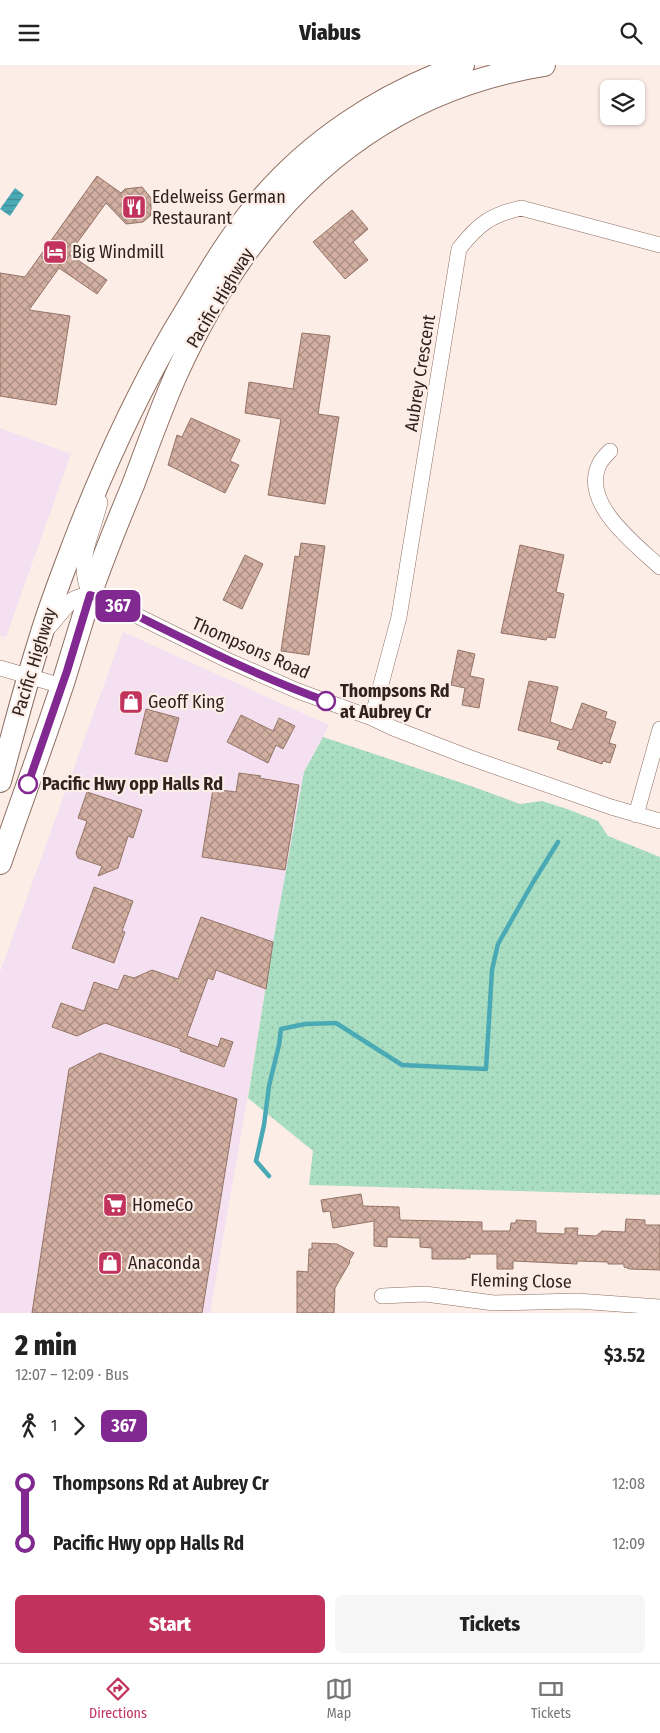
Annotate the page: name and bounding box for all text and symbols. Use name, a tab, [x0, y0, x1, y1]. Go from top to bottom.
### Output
icon: menu	[15, 19, 43, 47]
text: Viabus	[299, 19, 361, 46]
icon: search	[617, 19, 645, 47]
map controls	[600, 80, 645, 125]
button: layers	[600, 80, 645, 125]
place label: Edelweiss German Restaurant	[152, 186, 286, 229]
restaurant icon: Edelweiss German Restaurant	[121, 194, 147, 220]
hotel icon: Big Windmill	[42, 239, 68, 265]
place label: Big Windmill	[72, 241, 164, 263]
street label: Pacific Highway	[182, 244, 258, 352]
street label: Aubrey Crescent	[400, 313, 440, 433]
line badge: 367	[89, 590, 147, 622]
text: 367	[105, 595, 131, 617]
street label: Pacific Highway	[7, 605, 61, 719]
street label: Thompsons Road	[189, 612, 313, 684]
place label: Thompsons Rd at Aubrey Cr	[340, 680, 450, 723]
shop icon: Geoff King	[118, 689, 144, 715]
place label: Geoff King	[148, 691, 224, 713]
marker: Thompsons Rd at Aubrey Cr	[316, 691, 336, 711]
place label: Pacific Hwy opp Halls Rd	[42, 773, 223, 795]
marker: Pacific Hwy opp Halls Rd	[18, 774, 38, 794]
supermarket icon: HomeCo	[102, 1192, 128, 1218]
place label: HomeCo	[132, 1194, 193, 1216]
shop icon: Anaconda	[97, 1250, 123, 1276]
place label: Anaconda	[128, 1252, 201, 1274]
street label: Fleming Close	[470, 1269, 572, 1293]
text: 2 min	[15, 1329, 77, 1362]
text: $3.52	[604, 1344, 645, 1367]
text: 12:07 – 12:09 · Bus	[15, 1365, 129, 1384]
icon: walk	[15, 1412, 43, 1440]
icon: forward	[65, 1412, 93, 1440]
text: 367	[111, 1415, 137, 1437]
text: 1	[51, 1416, 57, 1435]
text: Thompsons Rd at Aubrey Cr	[53, 1472, 269, 1495]
text: 12:08	[612, 1474, 645, 1493]
text: Pacific Hwy opp Halls Rd	[53, 1532, 244, 1555]
text: 12:09	[612, 1534, 645, 1553]
button: Start	[15, 1595, 325, 1653]
button: Tickets	[335, 1595, 645, 1653]
tab: Directions	[89, 1675, 147, 1722]
tab: Map	[325, 1675, 353, 1722]
tab: Tickets	[531, 1675, 571, 1722]

